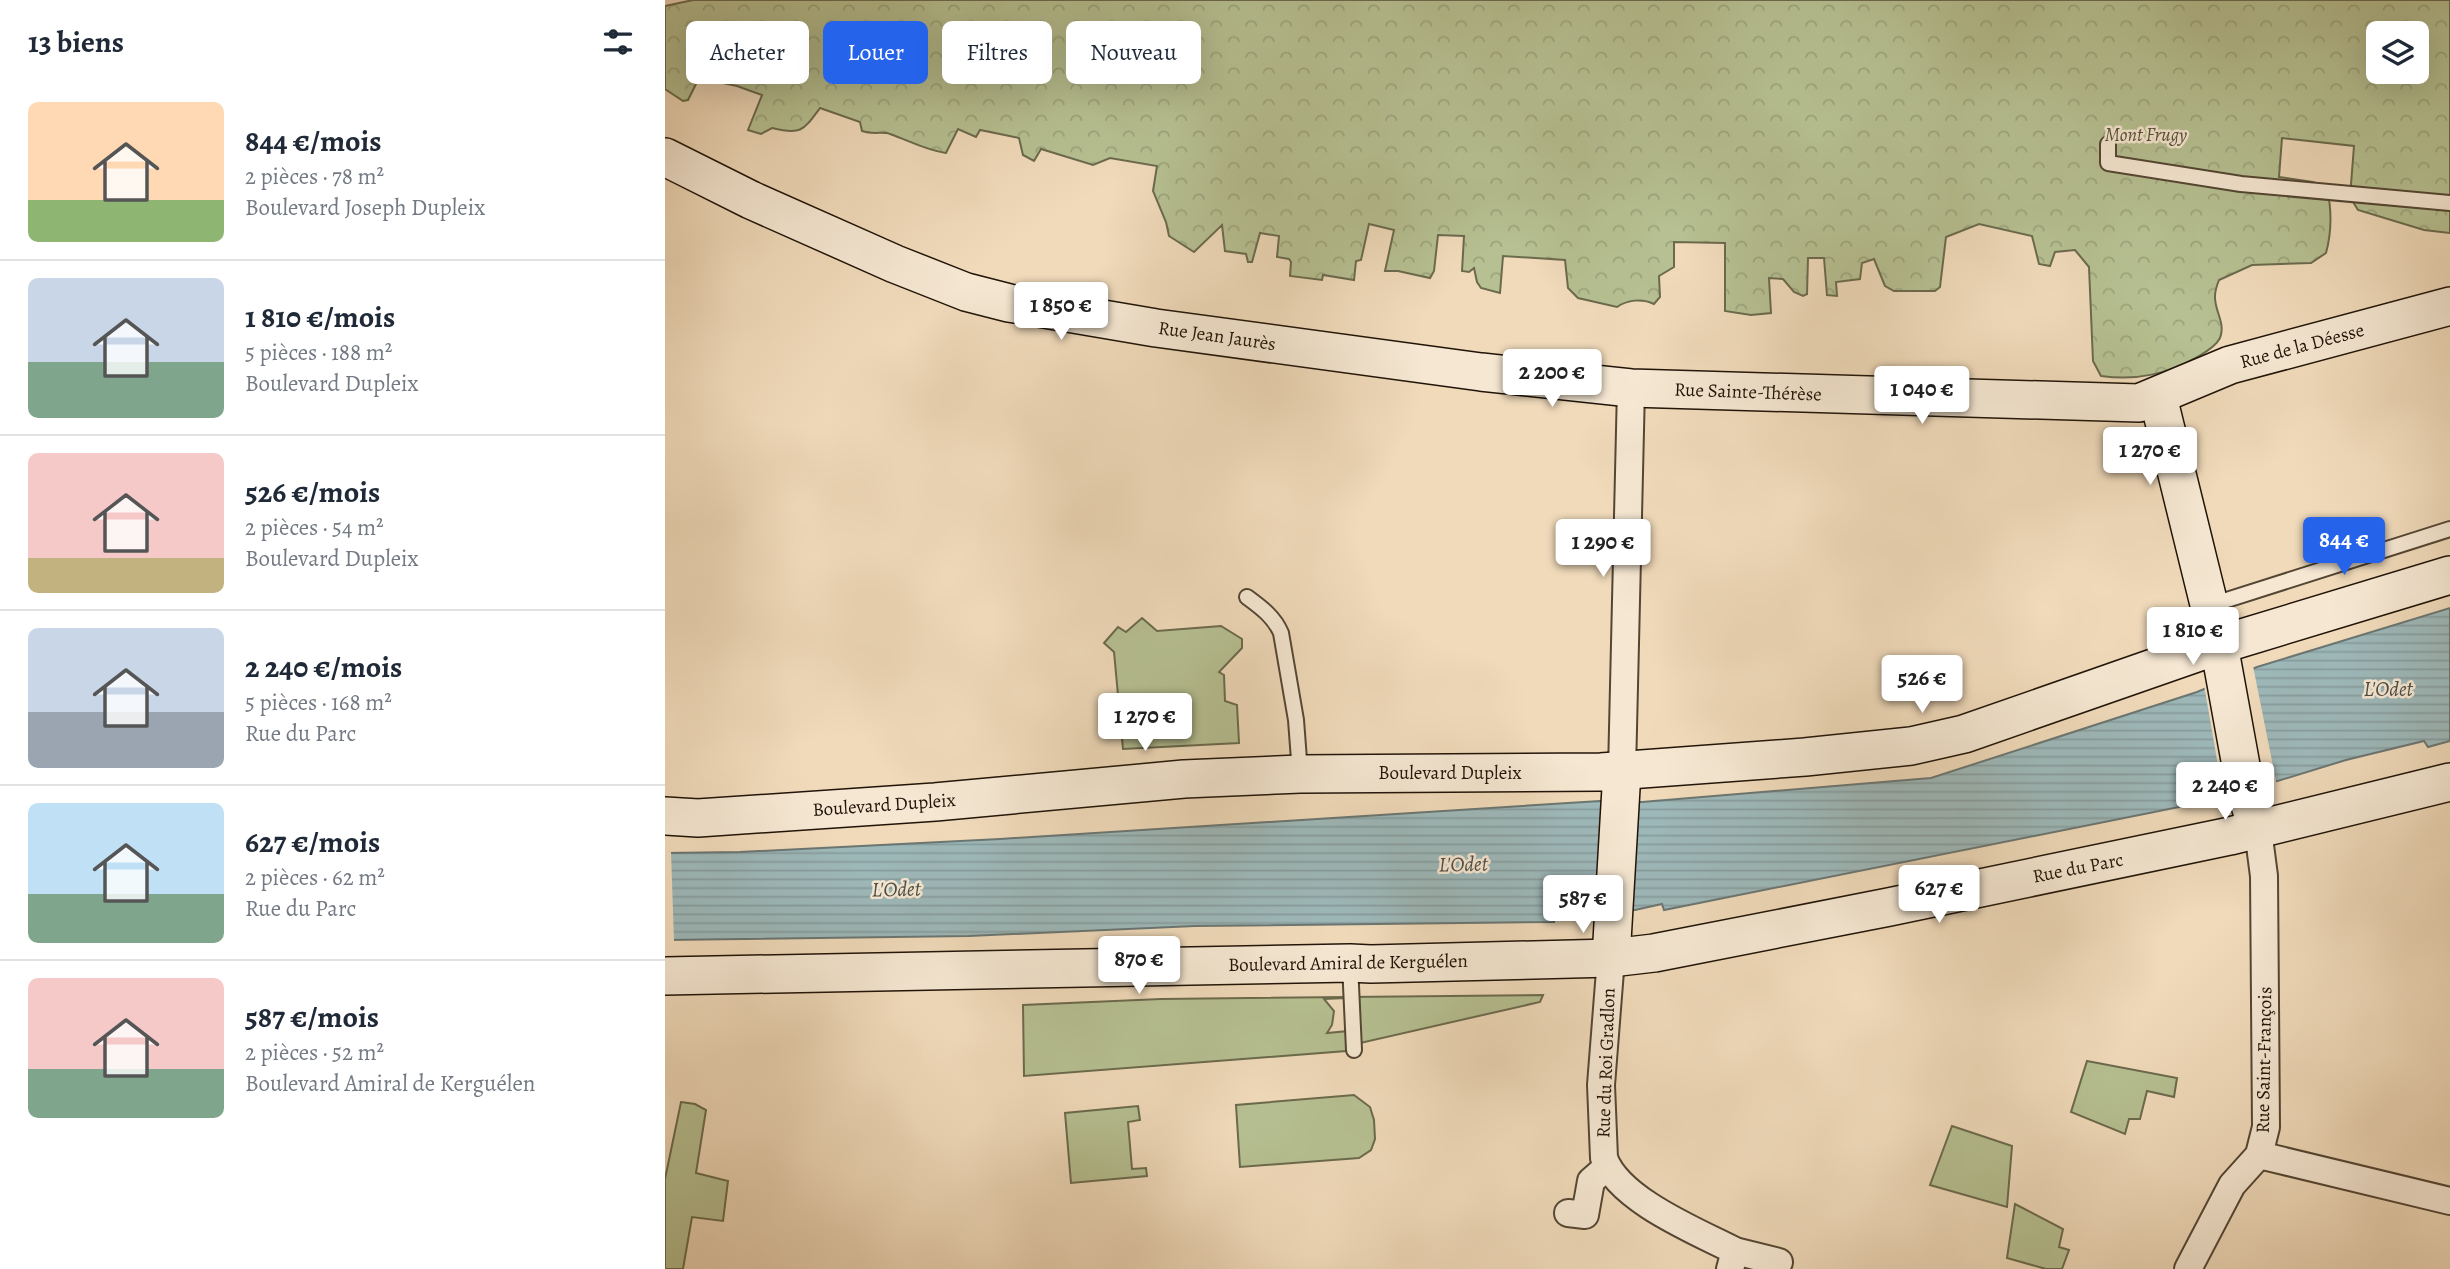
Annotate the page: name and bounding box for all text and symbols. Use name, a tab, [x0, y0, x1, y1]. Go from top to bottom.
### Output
chip: Acheter	[686, 21, 809, 84]
chip: Louer	[823, 21, 928, 84]
chip: Filtres	[942, 21, 1052, 84]
chip: Nouveau	[1066, 21, 1201, 84]
map controls	[2366, 21, 2429, 84]
button: layers	[2366, 21, 2429, 84]
text: 13 biens	[28, 22, 124, 62]
icon: filters	[599, 23, 637, 61]
text: 844 €/mois	[245, 121, 382, 161]
park label: Mont Frugy	[2105, 122, 2188, 148]
icon: home	[84, 130, 168, 214]
text: 2 pièces · 78 m²	[245, 161, 384, 192]
text: Boulevard Joseph Dupleix	[245, 192, 485, 223]
pin: 1 850 €	[996, 282, 1126, 342]
text: 1 850 €	[1030, 289, 1092, 320]
text: 1 810 €/mois	[245, 297, 395, 337]
icon: home	[84, 306, 168, 390]
street label: Rue Jean Jaurès	[1156, 315, 1278, 357]
street label: Rue de la Déesse	[2237, 317, 2367, 375]
text: 5 pièces · 188 m²	[245, 337, 392, 368]
pin: 2 200 €	[1487, 350, 1617, 409]
text: 2 200 €	[1519, 356, 1585, 387]
pin: 1 040 €	[1857, 366, 1987, 426]
text: Boulevard Dupleix	[245, 368, 418, 399]
text: 1 040 €	[1890, 373, 1954, 404]
street label: Rue Sainte-Thérèse	[1674, 376, 1822, 408]
pin: 1 270 €	[2085, 428, 2215, 487]
text: 1 270 €	[2119, 434, 2181, 465]
text: 526 €/mois	[245, 472, 380, 512]
icon: home	[84, 481, 168, 565]
text: 2 pièces · 54 m²	[245, 512, 384, 543]
pin: 844 €	[2295, 518, 2393, 577]
pin: 1 290 €	[1538, 520, 1668, 579]
text: 844 €	[2319, 524, 2369, 555]
text: 1 290 €	[1572, 526, 1634, 557]
text: Boulevard Dupleix	[245, 543, 418, 574]
pin: 1 810 €	[2128, 608, 2258, 667]
text: 1 810 €	[2163, 614, 2223, 645]
text: 2 240 €/mois	[245, 647, 402, 687]
icon: home	[84, 656, 168, 740]
pin: 526 €	[1873, 656, 1971, 715]
text: 526 €	[1898, 662, 1946, 693]
water label: L'Odet	[2363, 675, 2414, 703]
text: 5 pièces · 168 m²	[245, 687, 392, 718]
pin: 1 270 €	[1080, 694, 1210, 753]
text: 1 270 €	[1114, 700, 1176, 731]
text: Rue du Parc	[245, 718, 356, 749]
street label: Boulevard Dupleix	[1378, 760, 1522, 786]
pin: 2 240 €	[2160, 762, 2290, 822]
text: 2 240 €	[2192, 769, 2258, 800]
street label: Boulevard Dupleix	[812, 787, 956, 823]
text: 627 €/mois	[245, 822, 380, 862]
icon: home	[84, 831, 168, 915]
street label: Rue du Parc	[2030, 846, 2126, 890]
water label: L'Odet	[1438, 850, 1489, 878]
text: 2 pièces · 62 m²	[245, 862, 385, 893]
pin: 627 €	[1890, 866, 1988, 925]
text: 627 €	[1915, 872, 1963, 903]
water label: L'Odet	[871, 875, 922, 903]
pin: 587 €	[1534, 876, 1632, 935]
text: 587 €	[1559, 882, 1607, 913]
text: Rue du Parc	[245, 893, 356, 924]
pin: 870 €	[1090, 936, 1188, 996]
text: 870 €	[1114, 943, 1164, 974]
street label: Boulevard Amiral de Kerguélen	[1228, 948, 1468, 978]
street label: Rue Saint-François	[2250, 986, 2278, 1134]
street label: Rue du Roi Gradlon	[1590, 987, 1622, 1139]
text: 587 €/mois	[245, 997, 379, 1037]
icon: home	[84, 1006, 168, 1090]
text: 2 pièces · 52 m²	[245, 1037, 384, 1068]
text: Boulevard Amiral de Kerguélen	[245, 1068, 535, 1099]

